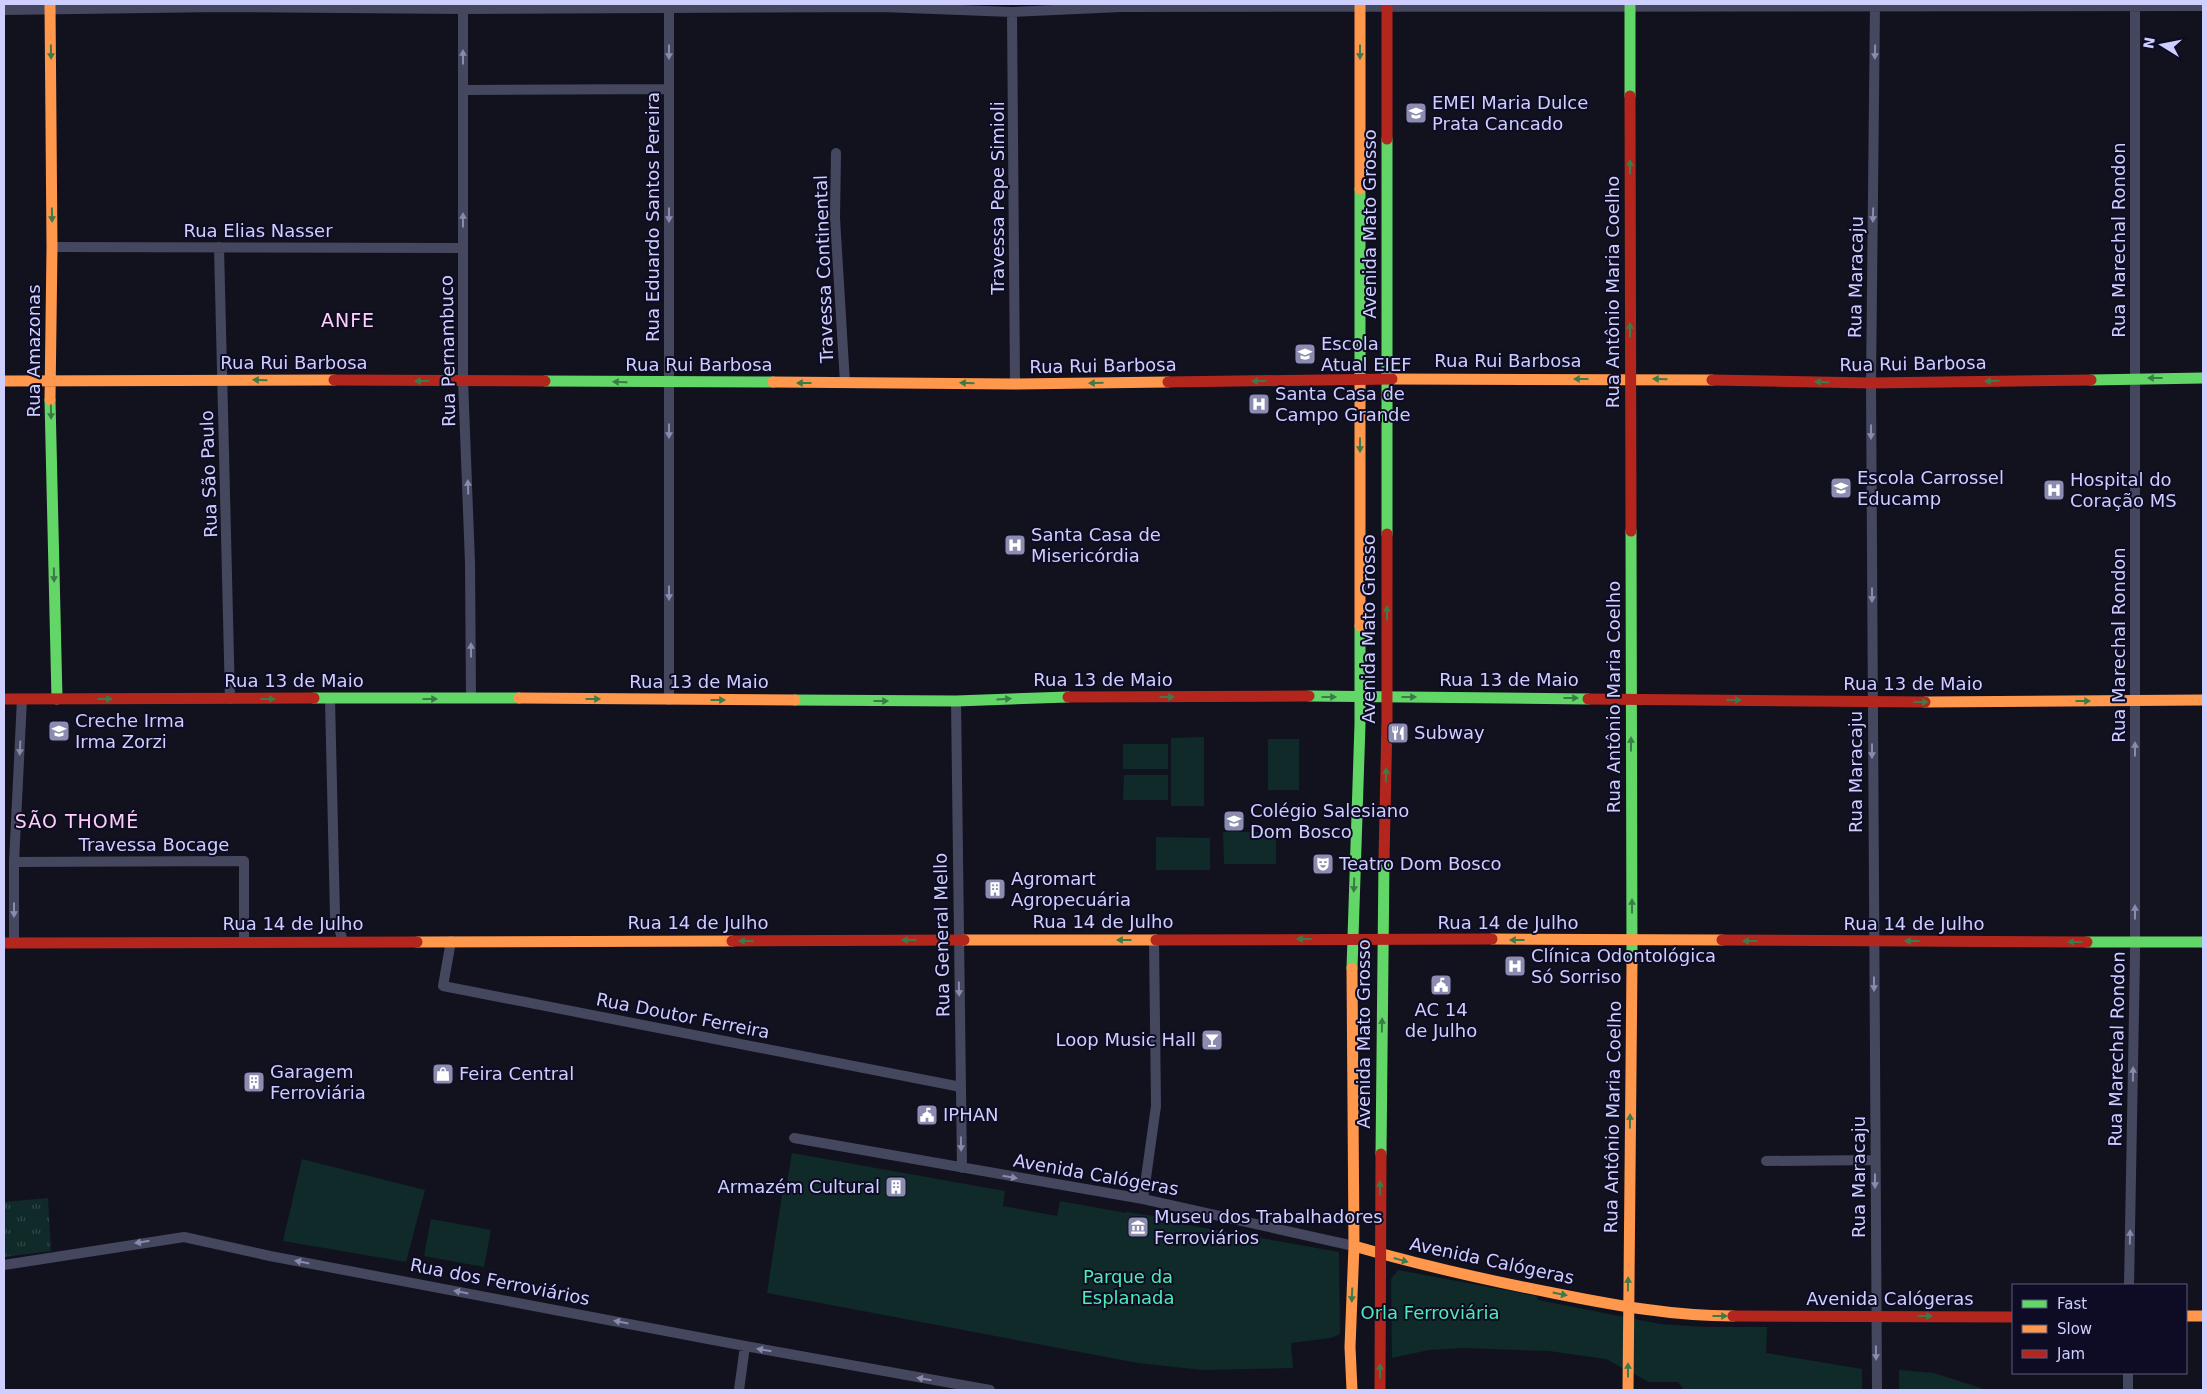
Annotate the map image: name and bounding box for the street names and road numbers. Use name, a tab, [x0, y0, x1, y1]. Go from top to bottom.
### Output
street label: Rua Eduardo Santos Pereira	[642, 92, 663, 342]
street label: Travessa Pepe Simioli	[987, 101, 1008, 296]
street label: Avenida Mato Grosso	[1359, 129, 1380, 319]
street label: Rua Marechal Rondon	[2108, 142, 2129, 338]
street label: Travessa Continental	[810, 175, 837, 364]
street label: Rua Antônio Maria Coelho	[1602, 176, 1623, 408]
street label: Rua Maracaju	[1844, 216, 1867, 338]
street label: Rua Elias Nasser	[183, 220, 333, 241]
street label: Rua Pernambuco	[436, 275, 459, 427]
street label: Rua Amazonas	[23, 284, 44, 418]
street label: Rua Rui Barbosa	[1434, 350, 1582, 371]
street label: Rua Rui Barbosa	[220, 352, 368, 373]
street label: Rua Rui Barbosa	[1839, 352, 1987, 375]
street label: Rua Rui Barbosa	[625, 354, 773, 375]
street label: Rua Rui Barbosa	[1029, 354, 1177, 377]
street label: Rua São Paulo	[196, 410, 221, 538]
street label: Avenida Mato Grosso	[1358, 534, 1379, 724]
street label: Rua Marechal Rondon	[2108, 547, 2129, 743]
street label: Rua Antônio Maria Coelho	[1603, 581, 1624, 813]
street label: Rua 13 de Maio	[1033, 669, 1173, 690]
street label: Rua 13 de Maio	[1439, 669, 1579, 690]
street label: Rua 13 de Maio	[224, 670, 364, 691]
street label: Rua 13 de Maio	[629, 671, 769, 692]
street label: Rua 13 de Maio	[1843, 673, 1983, 694]
street label: Rua Maracaju	[1845, 711, 1866, 833]
street label: Travessa Bocage	[78, 834, 229, 855]
street label: Rua General Mello	[930, 853, 953, 1017]
street label: Rua 14 de Julho	[1033, 911, 1173, 932]
street label: Rua 14 de Julho	[628, 912, 768, 933]
street label: Rua 14 de Julho	[1438, 912, 1578, 933]
street label: Rua 14 de Julho	[223, 913, 363, 934]
street label: Rua 14 de Julho	[1844, 913, 1984, 934]
street label: Avenida Mato Grosso	[1353, 939, 1374, 1129]
street label: Rua Marechal Rondon	[2104, 951, 2129, 1147]
street label: Rua Doutor Ferreira	[595, 988, 772, 1043]
street label: Rua Antônio Maria Coelho	[1600, 1001, 1625, 1233]
street label: Rua Maracaju	[1848, 1116, 1869, 1238]
street label: Avenida Calógeras	[1012, 1150, 1180, 1199]
street label: Avenida Calógeras	[1408, 1233, 1576, 1288]
street label: Rua dos Ferroviários	[409, 1254, 592, 1309]
street label: Avenida Calógeras	[1806, 1288, 1974, 1309]

